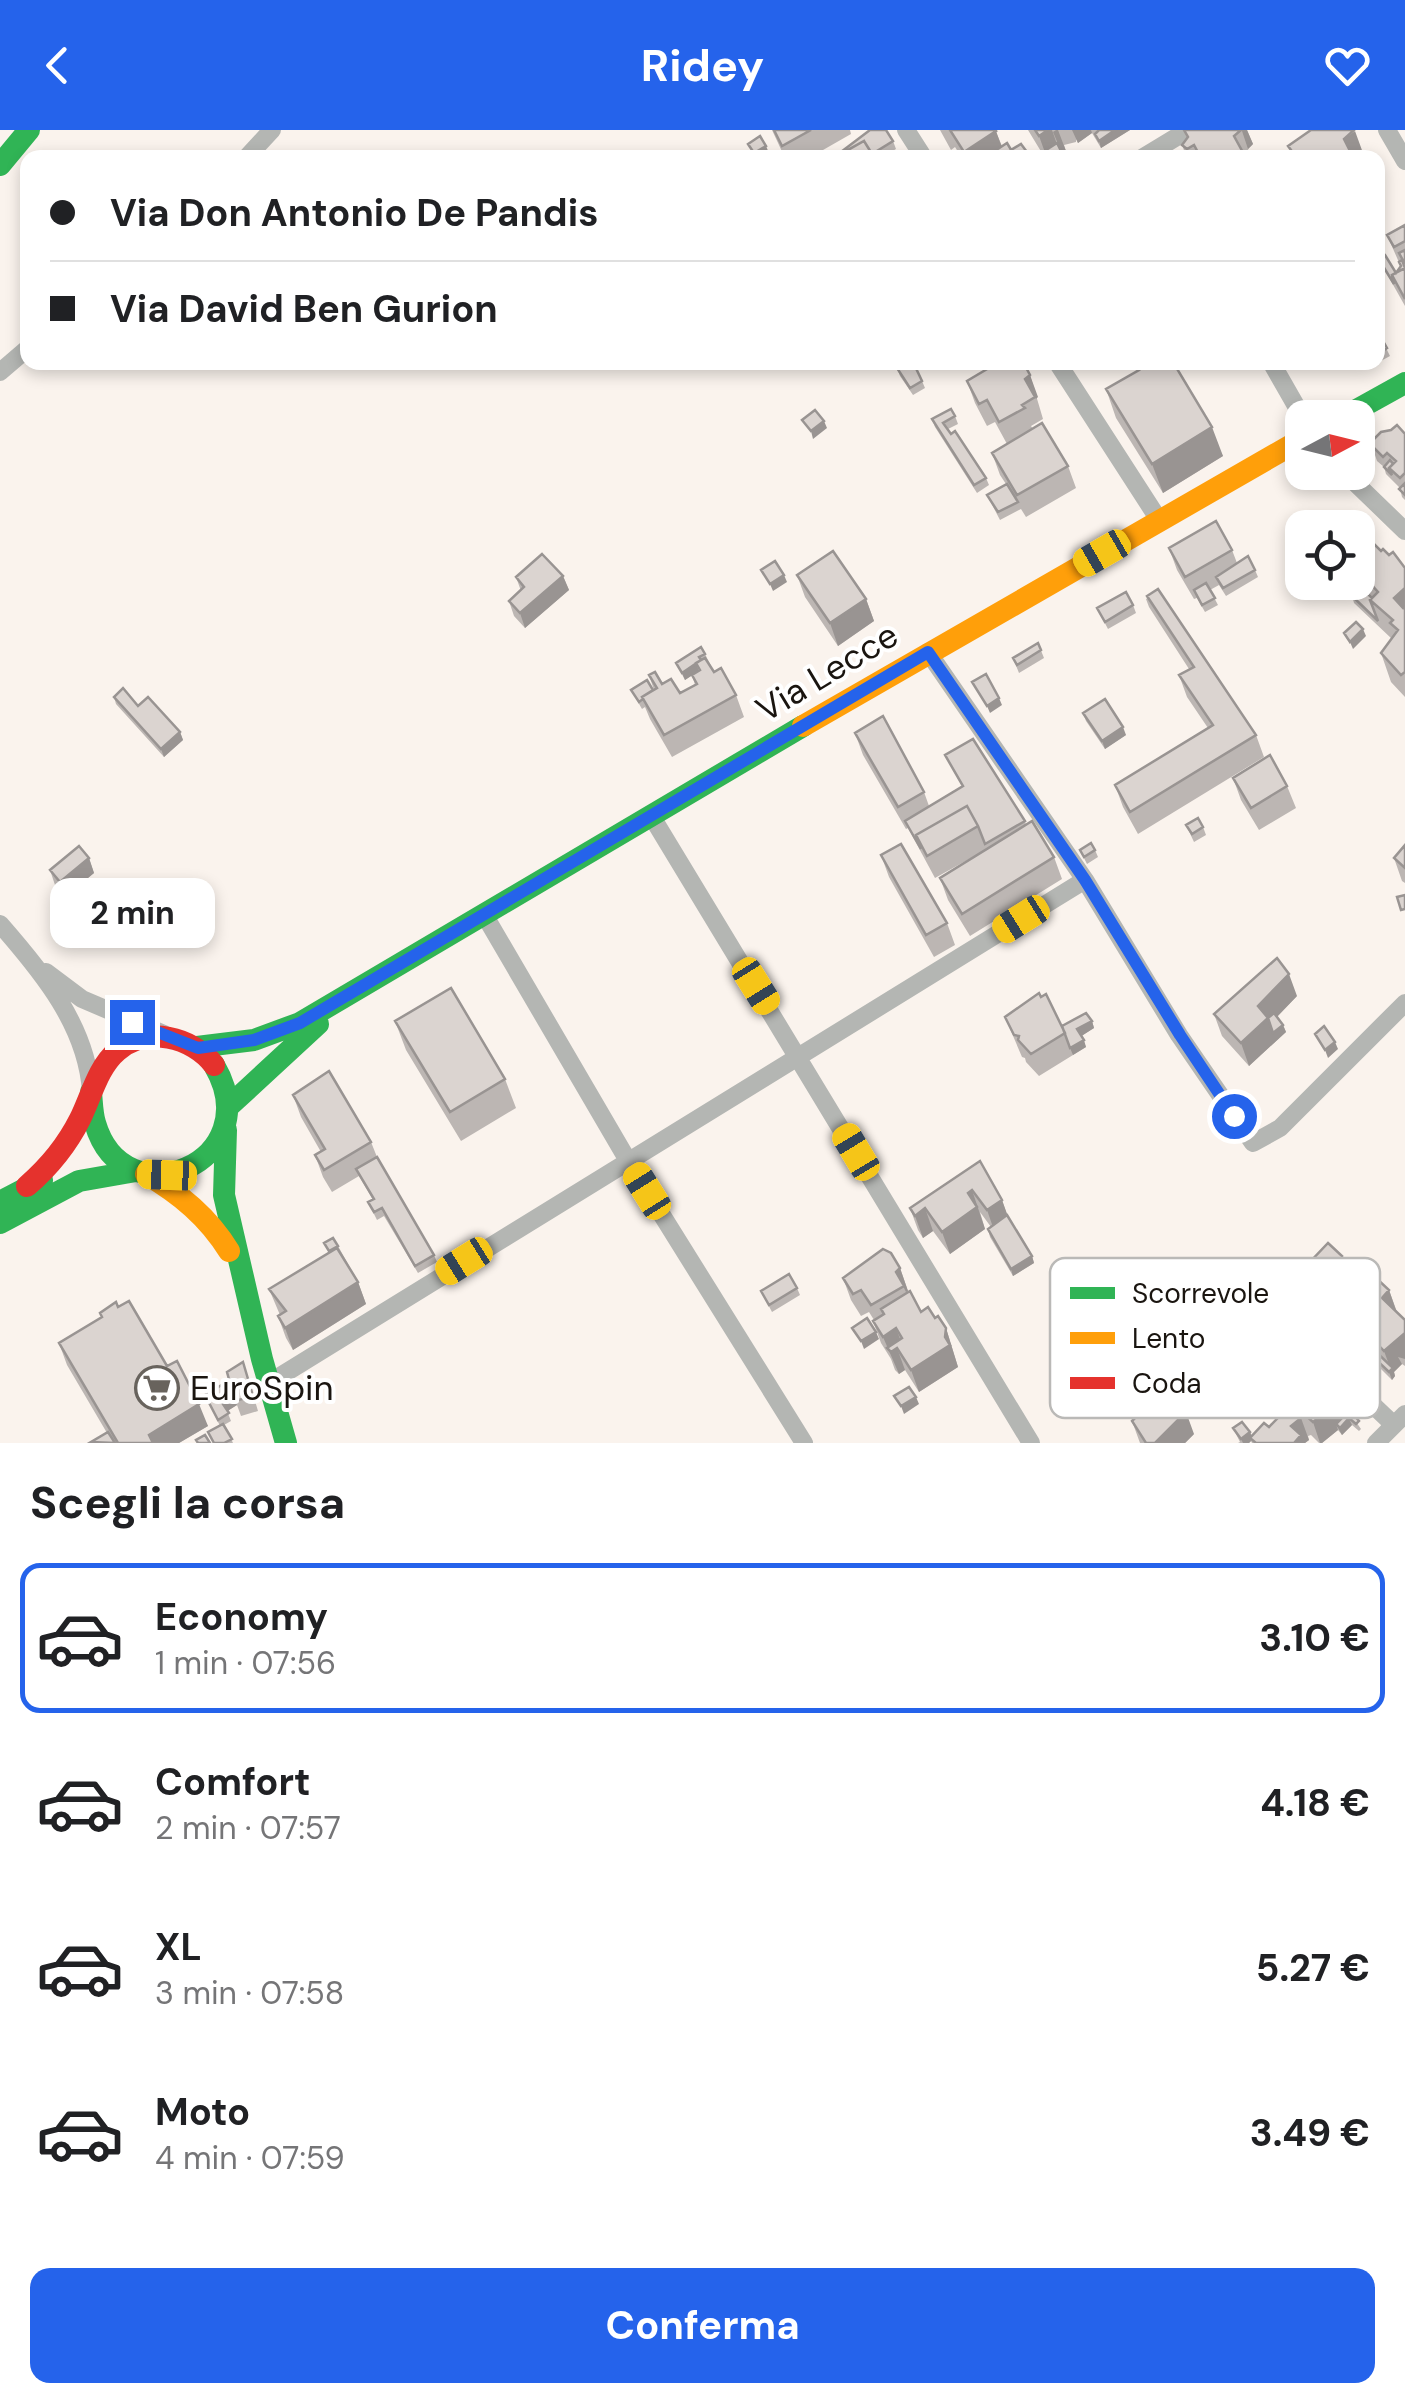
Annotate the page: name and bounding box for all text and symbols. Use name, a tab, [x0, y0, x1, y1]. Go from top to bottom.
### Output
text: Ridey	[641, 36, 764, 95]
icon: back	[30, 38, 85, 93]
icon: heart	[1320, 38, 1375, 93]
text: Via Don Antonio De Pandis	[110, 188, 598, 238]
text: Via David Ben Gurion	[110, 284, 498, 334]
north arrow	[1285, 400, 1375, 490]
map controls	[1285, 400, 1375, 600]
button: locate	[1285, 510, 1375, 600]
car	[1069, 525, 1135, 581]
street label: Via Lecce	[748, 612, 906, 732]
callout: 2 min	[49, 877, 214, 947]
car	[988, 890, 1054, 948]
text: 2 min	[90, 892, 175, 934]
car	[727, 953, 785, 1019]
route end	[110, 1000, 155, 1045]
route start	[1212, 1094, 1257, 1139]
car	[828, 1119, 884, 1185]
car	[618, 1158, 676, 1224]
car	[136, 1159, 198, 1191]
car	[431, 1232, 497, 1290]
legend	[1050, 1258, 1380, 1418]
text: Scorrevole	[1132, 1275, 1269, 1312]
text: Lento	[1132, 1320, 1205, 1357]
supermarket icon: EuroSpin	[134, 1365, 180, 1411]
place label: EuroSpin	[190, 1365, 334, 1411]
text: Coda	[1132, 1365, 1201, 1402]
text: Scegli la corsa	[30, 1473, 345, 1532]
text: Economy	[155, 1592, 328, 1642]
icon: car	[35, 1593, 125, 1683]
text: 3.10 €	[1259, 1613, 1370, 1663]
text: 1 min · 07:56	[155, 1642, 336, 1684]
text: Comfort	[155, 1757, 311, 1807]
icon: car	[35, 1758, 125, 1848]
text: 4.18 €	[1260, 1778, 1370, 1828]
text: 2 min · 07:57	[155, 1807, 341, 1849]
text: XL	[155, 1922, 202, 1972]
icon: car	[35, 1923, 125, 2013]
text: 5.27 €	[1256, 1943, 1370, 1993]
text: 3 min · 07:58	[155, 1972, 344, 2014]
text: Moto	[155, 2087, 250, 2137]
icon: car	[35, 2088, 125, 2178]
text: 3.49 €	[1250, 2108, 1370, 2158]
text: 4 min · 07:59	[155, 2137, 345, 2179]
button: Conferma	[30, 2268, 1375, 2383]

